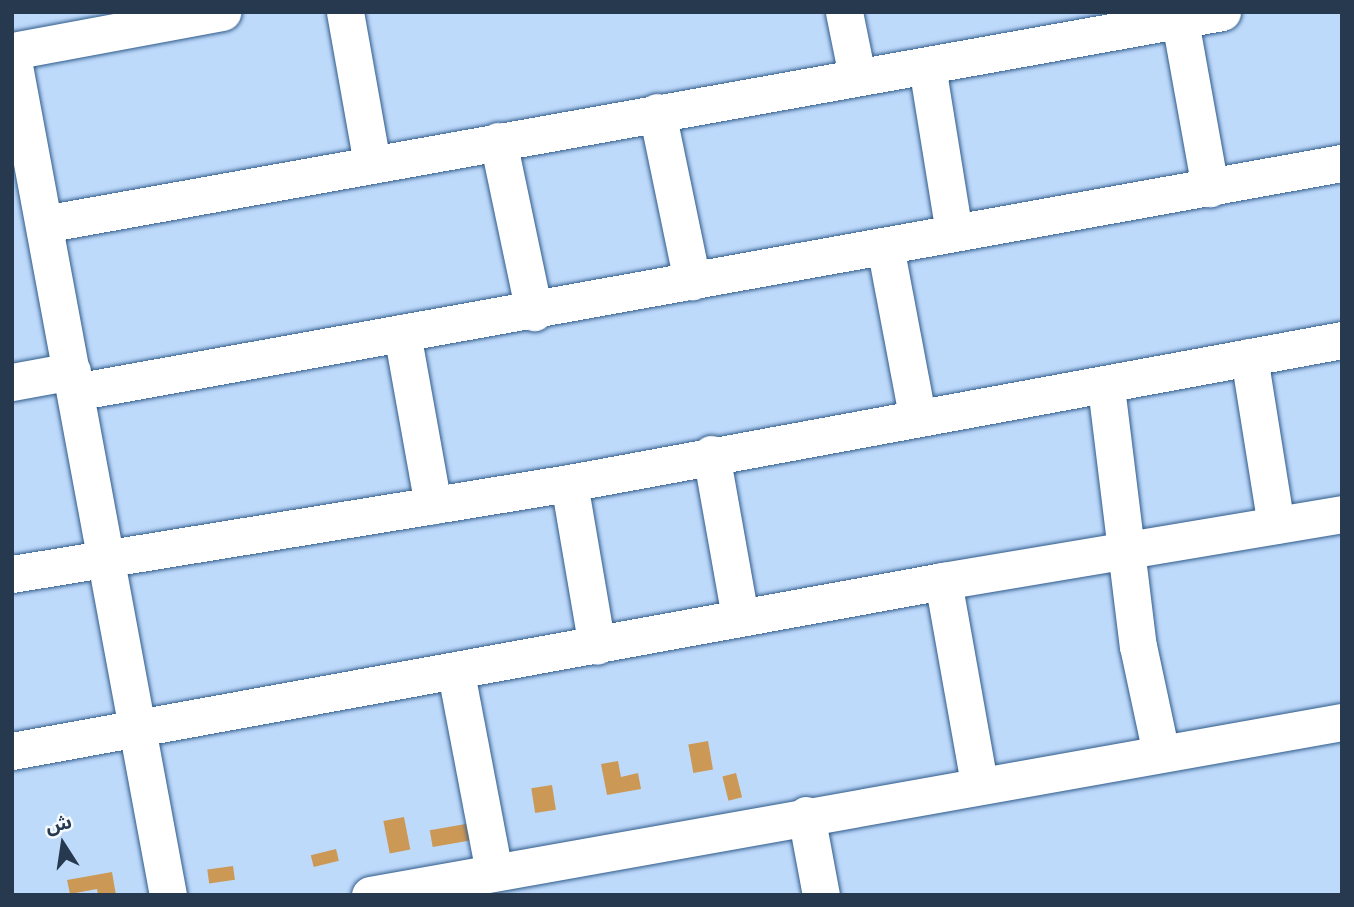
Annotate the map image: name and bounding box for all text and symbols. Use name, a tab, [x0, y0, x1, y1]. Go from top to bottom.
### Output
north arrow	[28, 809, 98, 879]
text: ش	[43, 809, 74, 838]

